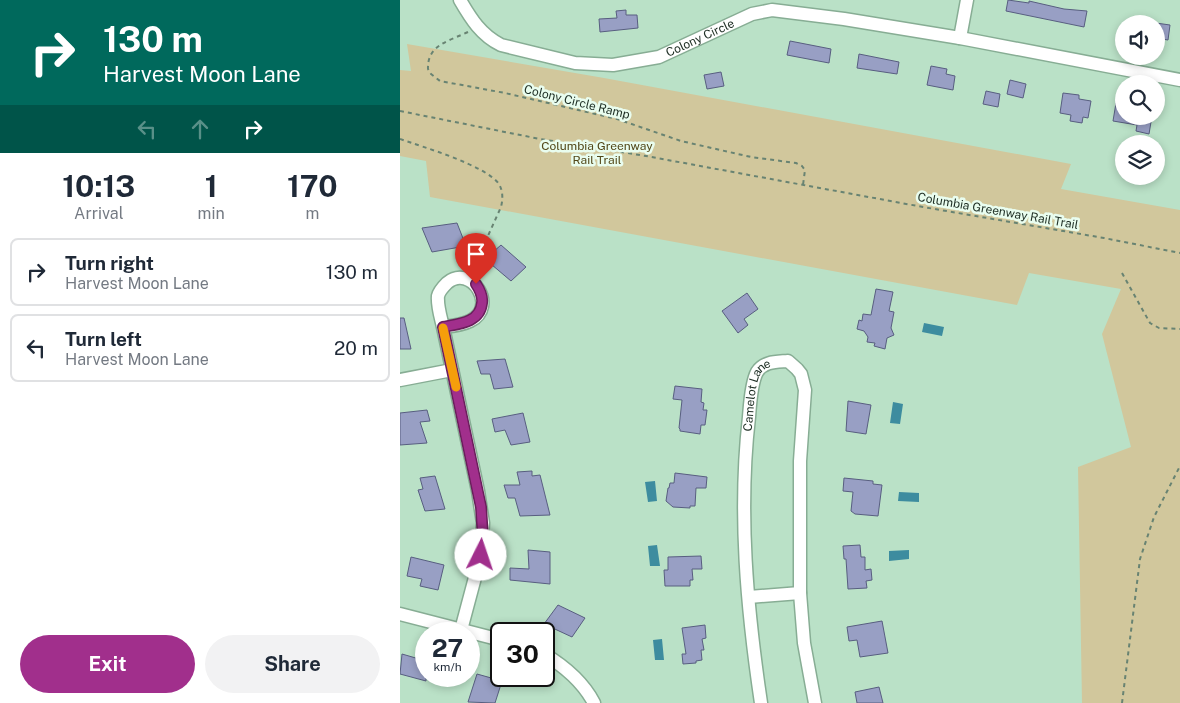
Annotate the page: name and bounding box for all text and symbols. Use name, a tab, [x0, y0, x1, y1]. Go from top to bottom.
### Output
map controls	[1115, 15, 1165, 185]
button: sound	[1115, 15, 1165, 65]
street label: Colony Circle	[664, 16, 737, 60]
text: 130 m	[103, 19, 203, 60]
icon: right	[20, 20, 85, 85]
text: Harvest Moon Lane	[103, 61, 301, 87]
button: search	[1115, 75, 1165, 125]
street label: Colony Circle Ramp	[523, 82, 631, 122]
icon: left	[133, 115, 161, 143]
icon: ahead	[186, 115, 214, 143]
icon: right	[239, 115, 267, 143]
button: layers	[1115, 135, 1165, 185]
park label: Columbia Greenway Rail Trail	[541, 139, 653, 167]
text: 10:13	[62, 168, 135, 204]
text: 1	[205, 168, 218, 204]
text: 170	[287, 168, 338, 204]
street label: Columbia Greenway Rail Trail	[917, 190, 1080, 232]
text: Arrival	[74, 204, 124, 223]
text: min	[198, 204, 225, 223]
text: m	[305, 204, 319, 223]
pin	[455, 233, 497, 284]
icon: arrive	[462, 240, 490, 268]
text: Turn right	[65, 252, 154, 274]
icon: right	[22, 258, 50, 286]
text: 130 m	[326, 261, 378, 283]
text: Harvest Moon Lane	[65, 274, 209, 293]
text: Turn left	[65, 328, 142, 350]
icon: left	[22, 334, 50, 362]
text: 20 m	[334, 337, 378, 359]
text: Harvest Moon Lane	[65, 350, 209, 369]
street label: Camelot Lane	[741, 356, 773, 432]
position arrow	[454, 528, 506, 580]
speed limit sign: 30	[490, 622, 555, 687]
text: 27	[432, 633, 463, 663]
button: Exit	[20, 635, 195, 693]
button: Share	[205, 635, 380, 693]
text: km/h	[433, 660, 462, 674]

